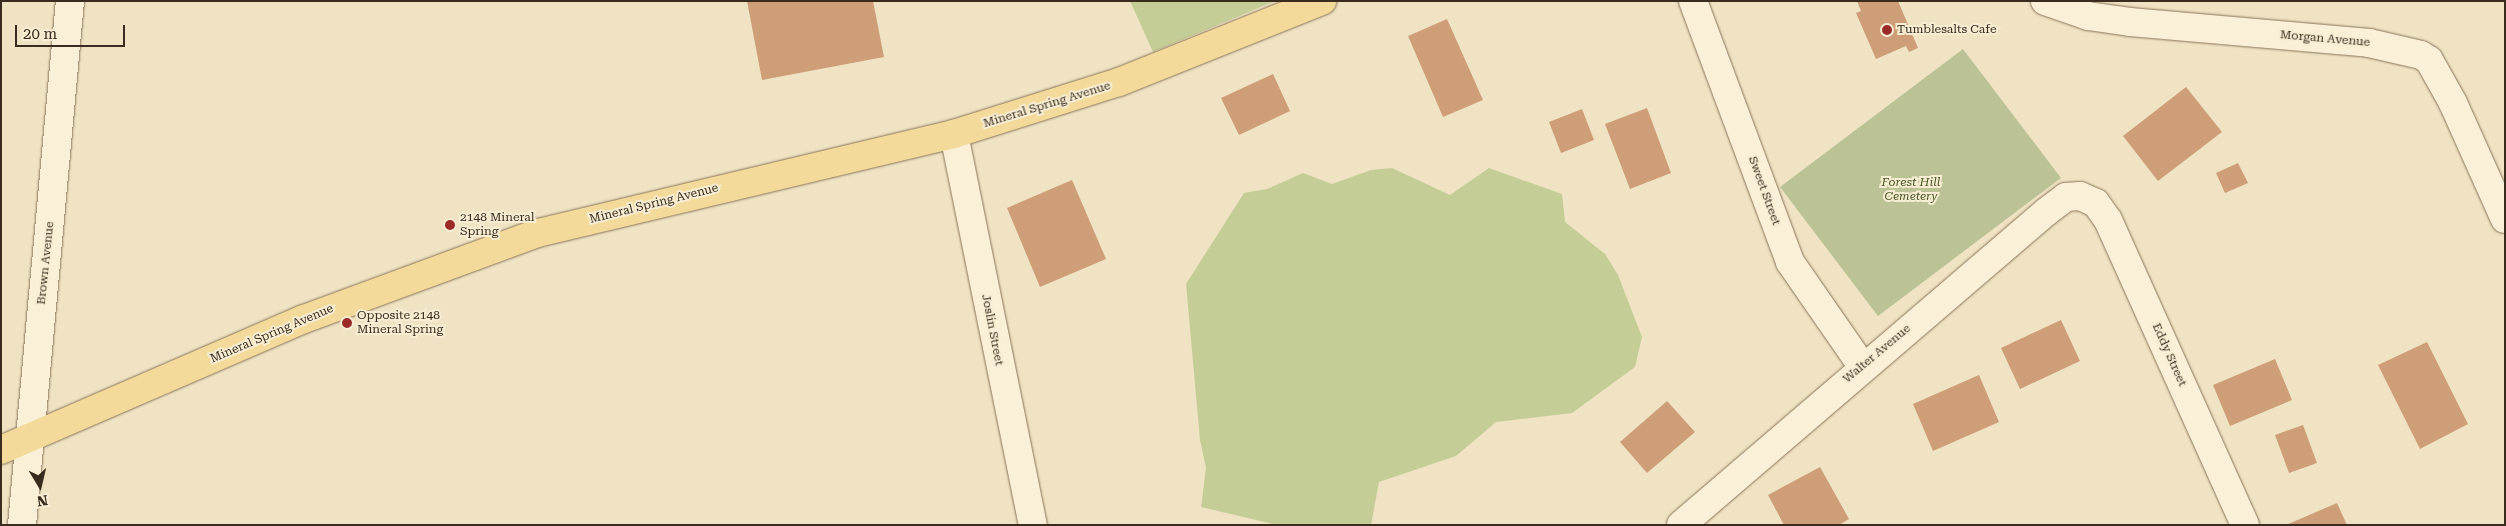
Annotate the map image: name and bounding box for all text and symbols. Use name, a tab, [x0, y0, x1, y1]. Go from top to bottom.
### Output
scale bar	[18, 15, 128, 47]
place label: Tumblesalts Cafe	[1897, 23, 1997, 37]
marker: Tumblesalts Cafe	[1881, 24, 1893, 36]
text: 20 m	[23, 25, 57, 43]
street label: Morgan Avenue	[2279, 28, 2371, 50]
street label: Mineral Spring Avenue	[982, 79, 1112, 131]
street label: Sweet Street	[1745, 155, 1783, 227]
park label: Forest Hill Cemetery	[1882, 176, 1940, 204]
street label: Mineral Spring Avenue	[588, 181, 720, 227]
place label: 2148 Mineral Spring	[460, 211, 535, 239]
marker: 2148 Mineral Spring	[444, 219, 456, 231]
street label: Brown Avenue	[34, 221, 58, 305]
street label: Joslin Street	[978, 293, 1006, 367]
street label: Mineral Spring Avenue	[208, 302, 336, 366]
place label: Opposite 2148 Mineral Spring	[357, 309, 443, 337]
marker: Opposite 2148 Mineral Spring	[341, 317, 353, 329]
street label: Eddy Street	[2149, 321, 2189, 389]
street label: Walter Avenue	[1840, 322, 1914, 386]
north arrow	[15, 461, 65, 511]
text: N	[36, 492, 49, 510]

